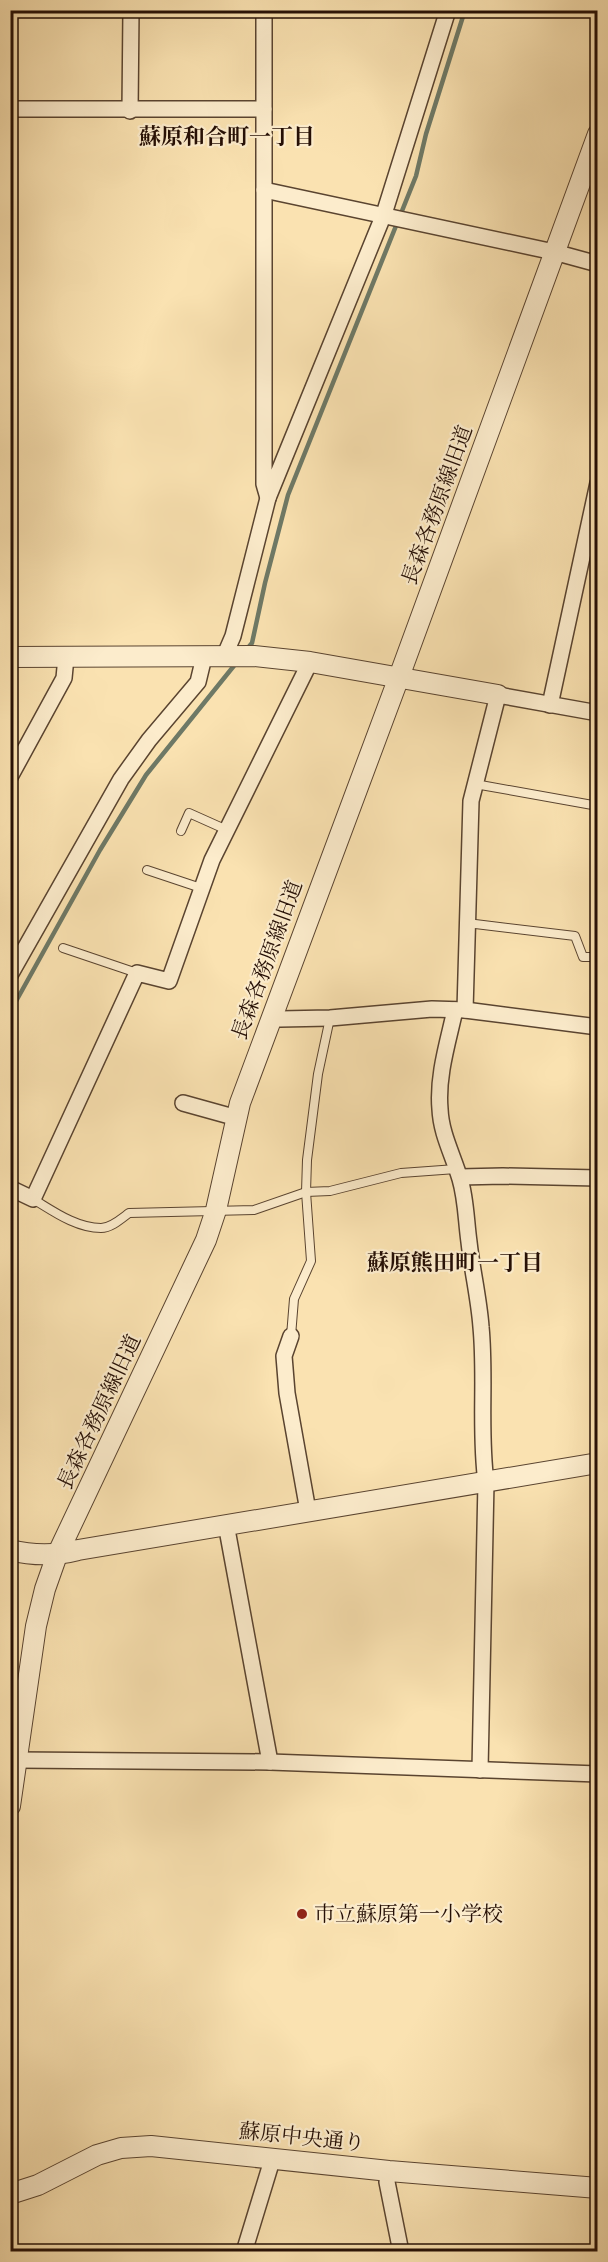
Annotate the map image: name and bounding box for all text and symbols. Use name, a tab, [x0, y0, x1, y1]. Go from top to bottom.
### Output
district label: 蘇原和合町一丁目	[139, 123, 315, 151]
street label: 長森各務原線旧道	[396, 422, 479, 589]
street label: 長森各務原線旧道	[226, 877, 309, 1044]
district label: 蘇原熊田町一丁目	[367, 1249, 543, 1277]
street label: 長森各務原線旧道	[52, 1330, 147, 1494]
place label: 市立蘇原第一小学校	[314, 1901, 503, 1928]
marker: 市立蘇原第一小学校	[295, 1907, 309, 1921]
street label: 蘇原中央通り	[238, 2117, 366, 2158]

